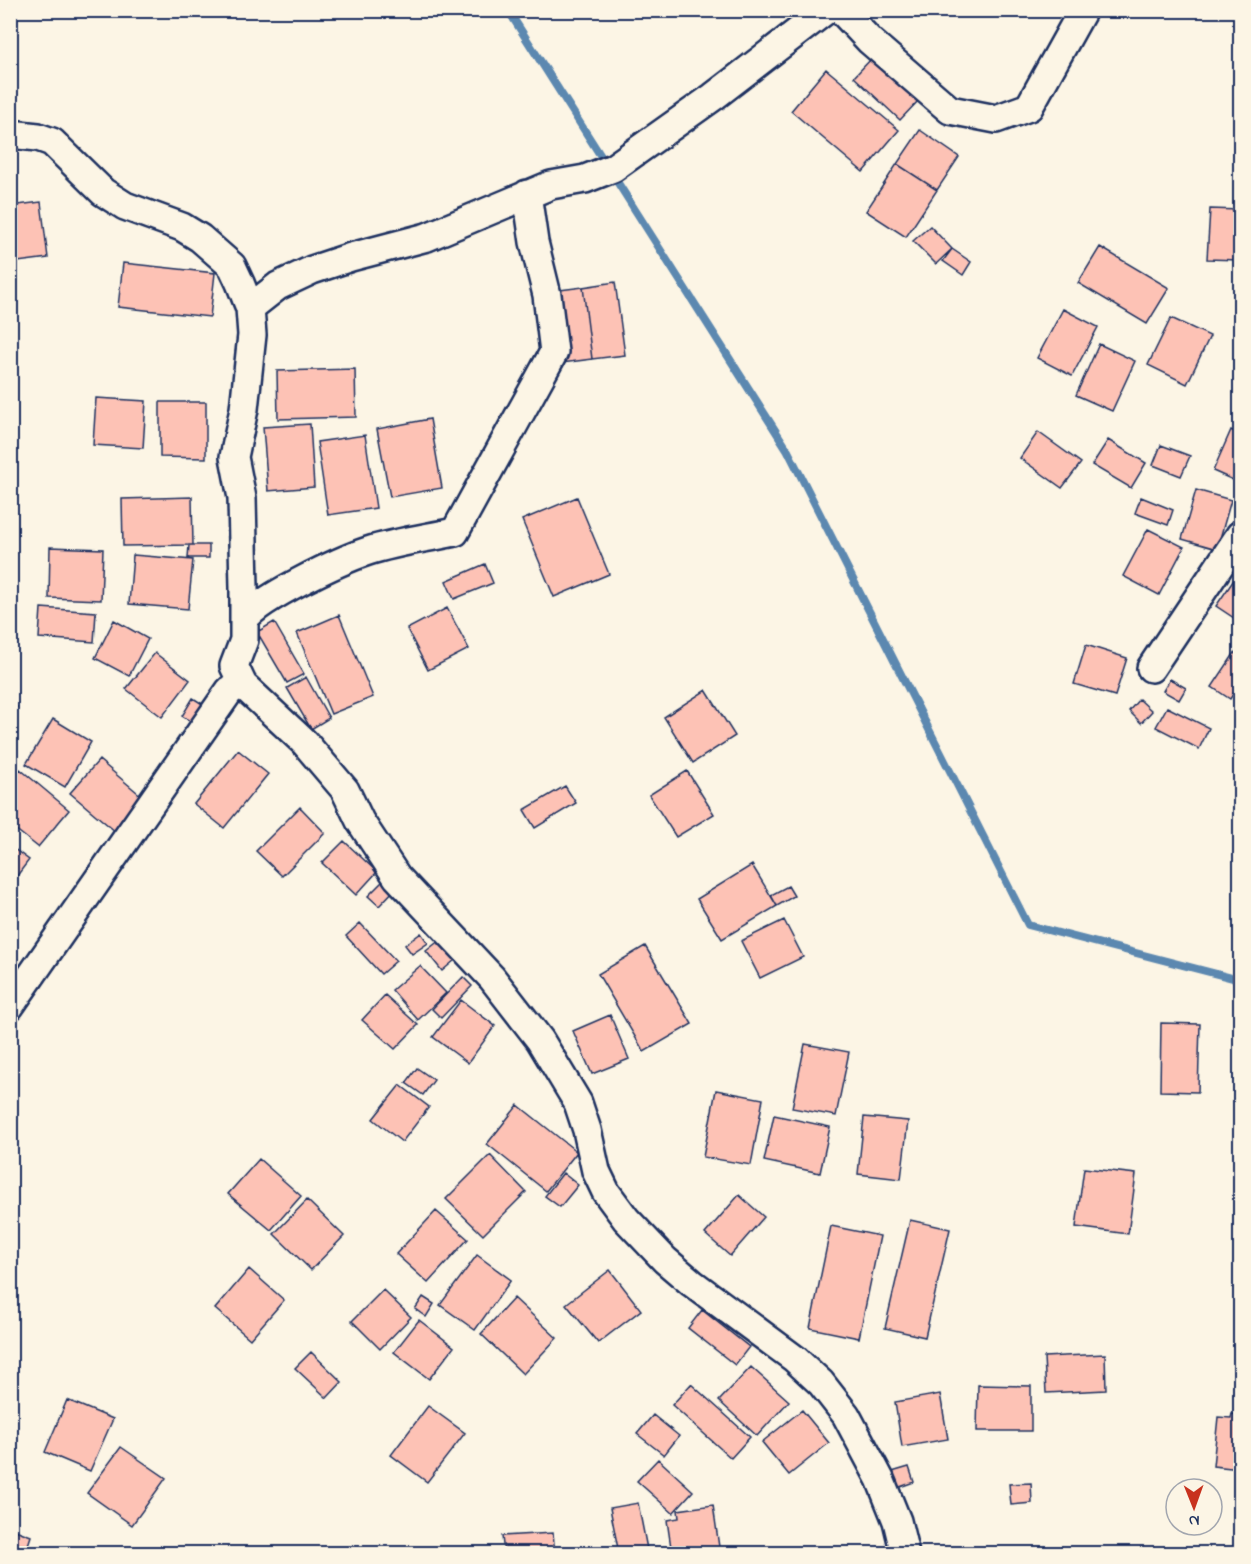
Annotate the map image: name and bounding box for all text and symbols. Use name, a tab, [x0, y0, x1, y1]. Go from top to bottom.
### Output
north arrow	[1164, 1477, 1224, 1537]
text: N	[1188, 1508, 1200, 1532]

